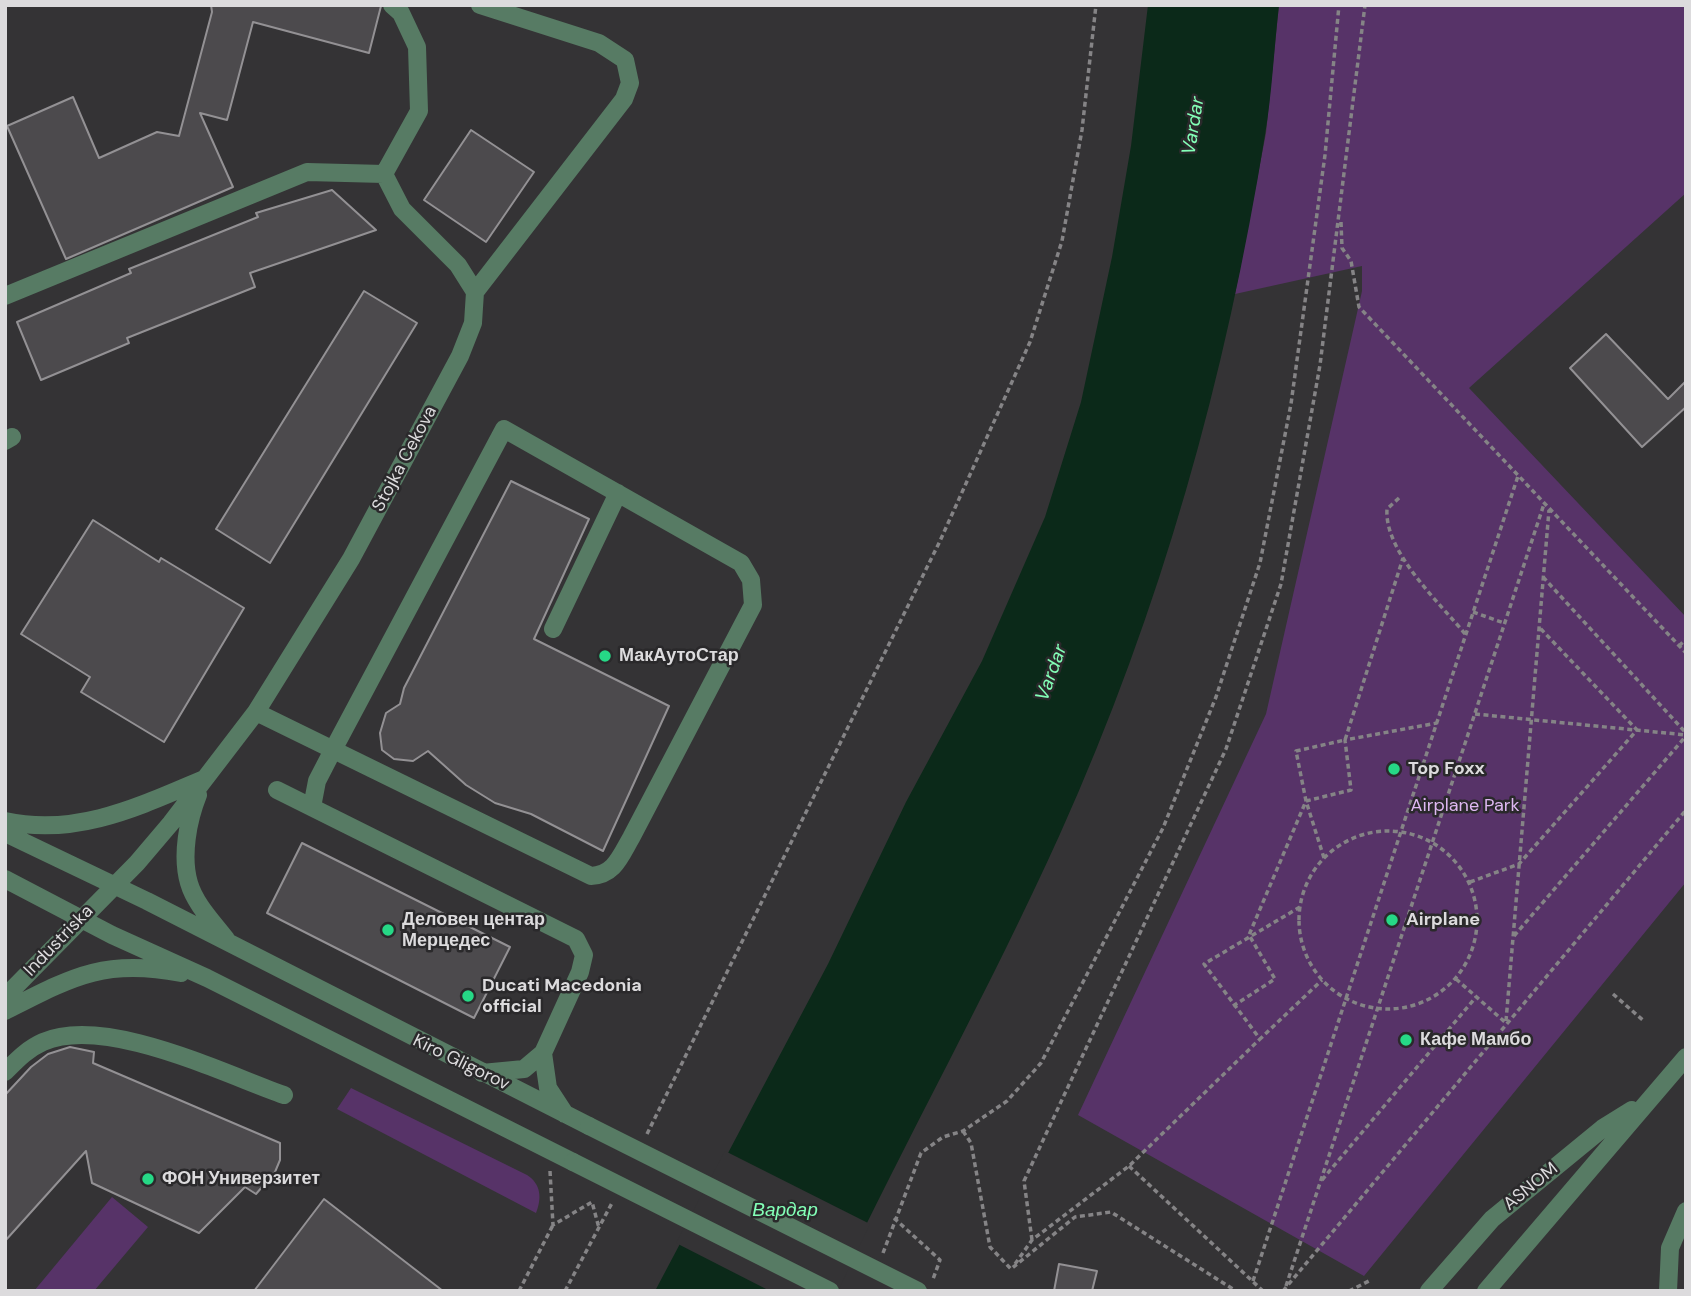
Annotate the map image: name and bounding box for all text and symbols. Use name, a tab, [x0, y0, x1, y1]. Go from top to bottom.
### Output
water label: Vardar	[1178, 95, 1210, 157]
street label: Stojka Cekova	[368, 403, 442, 515]
water label: Vardar	[1031, 642, 1073, 704]
place label: МакАутоСтар	[619, 645, 739, 667]
marker: МакАутоСтар	[597, 648, 613, 664]
place label: Top Foxx	[1408, 758, 1485, 780]
marker: Top Foxx	[1386, 761, 1402, 777]
park label: Airplane Park	[1411, 795, 1519, 817]
street label: Industriska	[20, 901, 98, 981]
place label: Деловен центар Мерцедес	[402, 909, 545, 951]
place label: Airplane	[1406, 909, 1480, 931]
marker: Airplane	[1384, 912, 1400, 928]
marker: Деловен центар Мерцедес	[380, 922, 396, 938]
place label: Ducati Macedonia official	[482, 975, 642, 1018]
marker: Ducati Macedonia official	[460, 988, 476, 1004]
place label: Кафе Мамбо	[1420, 1029, 1531, 1051]
street label: Kiro Gligorov	[409, 1030, 513, 1096]
marker: Кафе Мамбо	[1398, 1032, 1414, 1048]
street label: ASNOM	[1499, 1159, 1563, 1215]
place label: ФОН Универзитет	[162, 1168, 320, 1190]
marker: ФОН Универзитет	[140, 1171, 156, 1187]
water label: Вардар	[752, 1200, 818, 1222]

